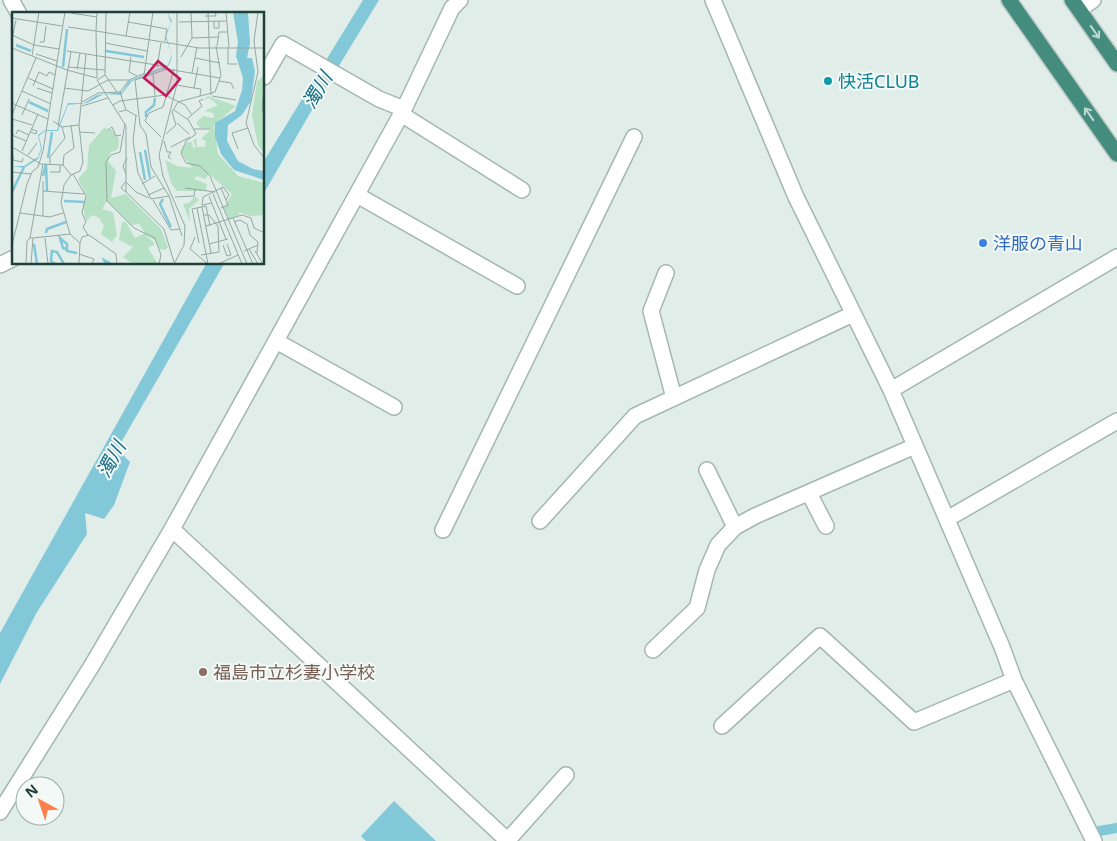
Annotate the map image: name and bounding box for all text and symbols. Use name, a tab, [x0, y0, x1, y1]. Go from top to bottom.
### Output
inset map	[12, 12, 265, 265]
one-way arrow	[1090, 24, 1100, 38]
water label: 濁川	[296, 65, 339, 113]
place label: 快活CLUB	[838, 69, 920, 93]
marker: 快活CLUB	[822, 75, 834, 87]
one-way arrow	[1084, 107, 1094, 121]
place label: 洋服の青山	[993, 231, 1083, 255]
marker: 洋服の青山	[977, 237, 989, 249]
water label: 濁川	[90, 434, 133, 482]
place label: 福島市立杉妻小学校	[213, 660, 375, 684]
marker: 福島市立杉妻小学校	[197, 666, 209, 678]
north arrow	[15, 776, 65, 826]
text: N	[21, 780, 42, 802]

